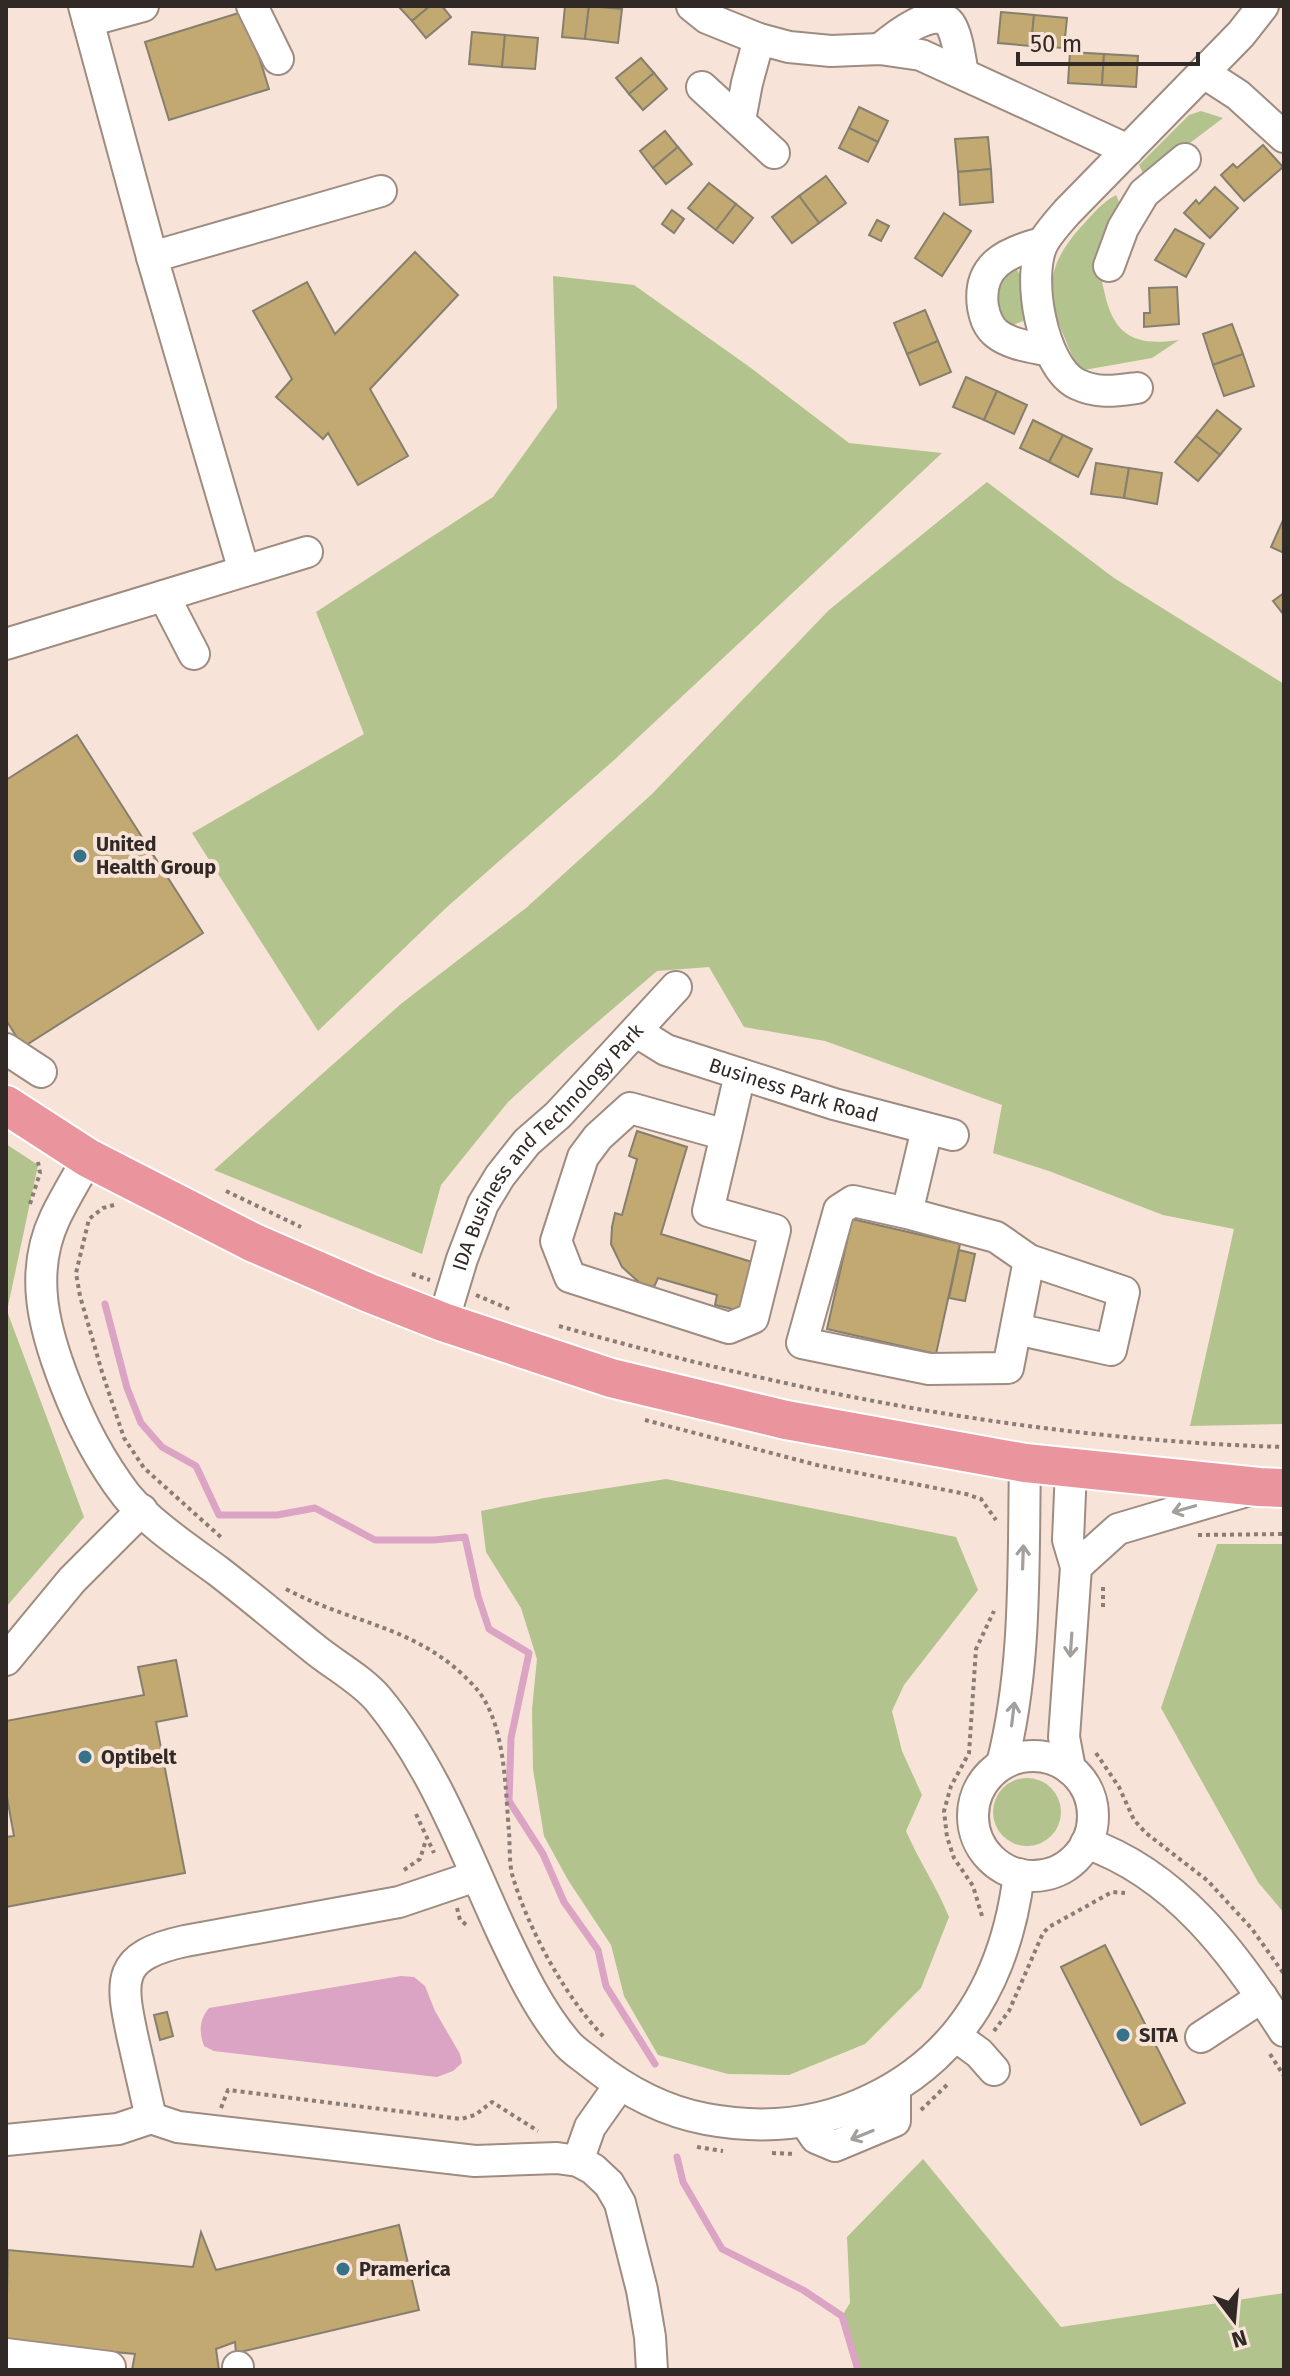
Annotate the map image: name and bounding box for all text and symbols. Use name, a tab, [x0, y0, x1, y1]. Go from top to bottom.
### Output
scale bar	[1018, 16, 1198, 66]
text: 50 m	[1030, 30, 1082, 58]
place label: United Health Group	[96, 832, 216, 879]
marker: United Health Group	[71, 847, 89, 865]
street label: IDA Business and Technology Park	[447, 1018, 649, 1274]
street label: Business Park Road	[706, 1053, 881, 1127]
one-way arrow	[1171, 1502, 1197, 1517]
one-way arrow	[1015, 1544, 1031, 1571]
one-way arrow	[1063, 1631, 1078, 1658]
one-way arrow	[1006, 1701, 1021, 1728]
place label: Optibelt	[101, 1745, 177, 1769]
marker: Optibelt	[76, 1748, 94, 1766]
place label: SITA	[1139, 2023, 1179, 2047]
marker: SITA	[1114, 2026, 1132, 2044]
one-way arrow	[850, 2128, 874, 2143]
place label: Pramerica	[359, 2257, 451, 2281]
marker: Pramerica	[334, 2260, 352, 2278]
north arrow	[1194, 2280, 1274, 2360]
text: N	[1229, 2324, 1250, 2354]

